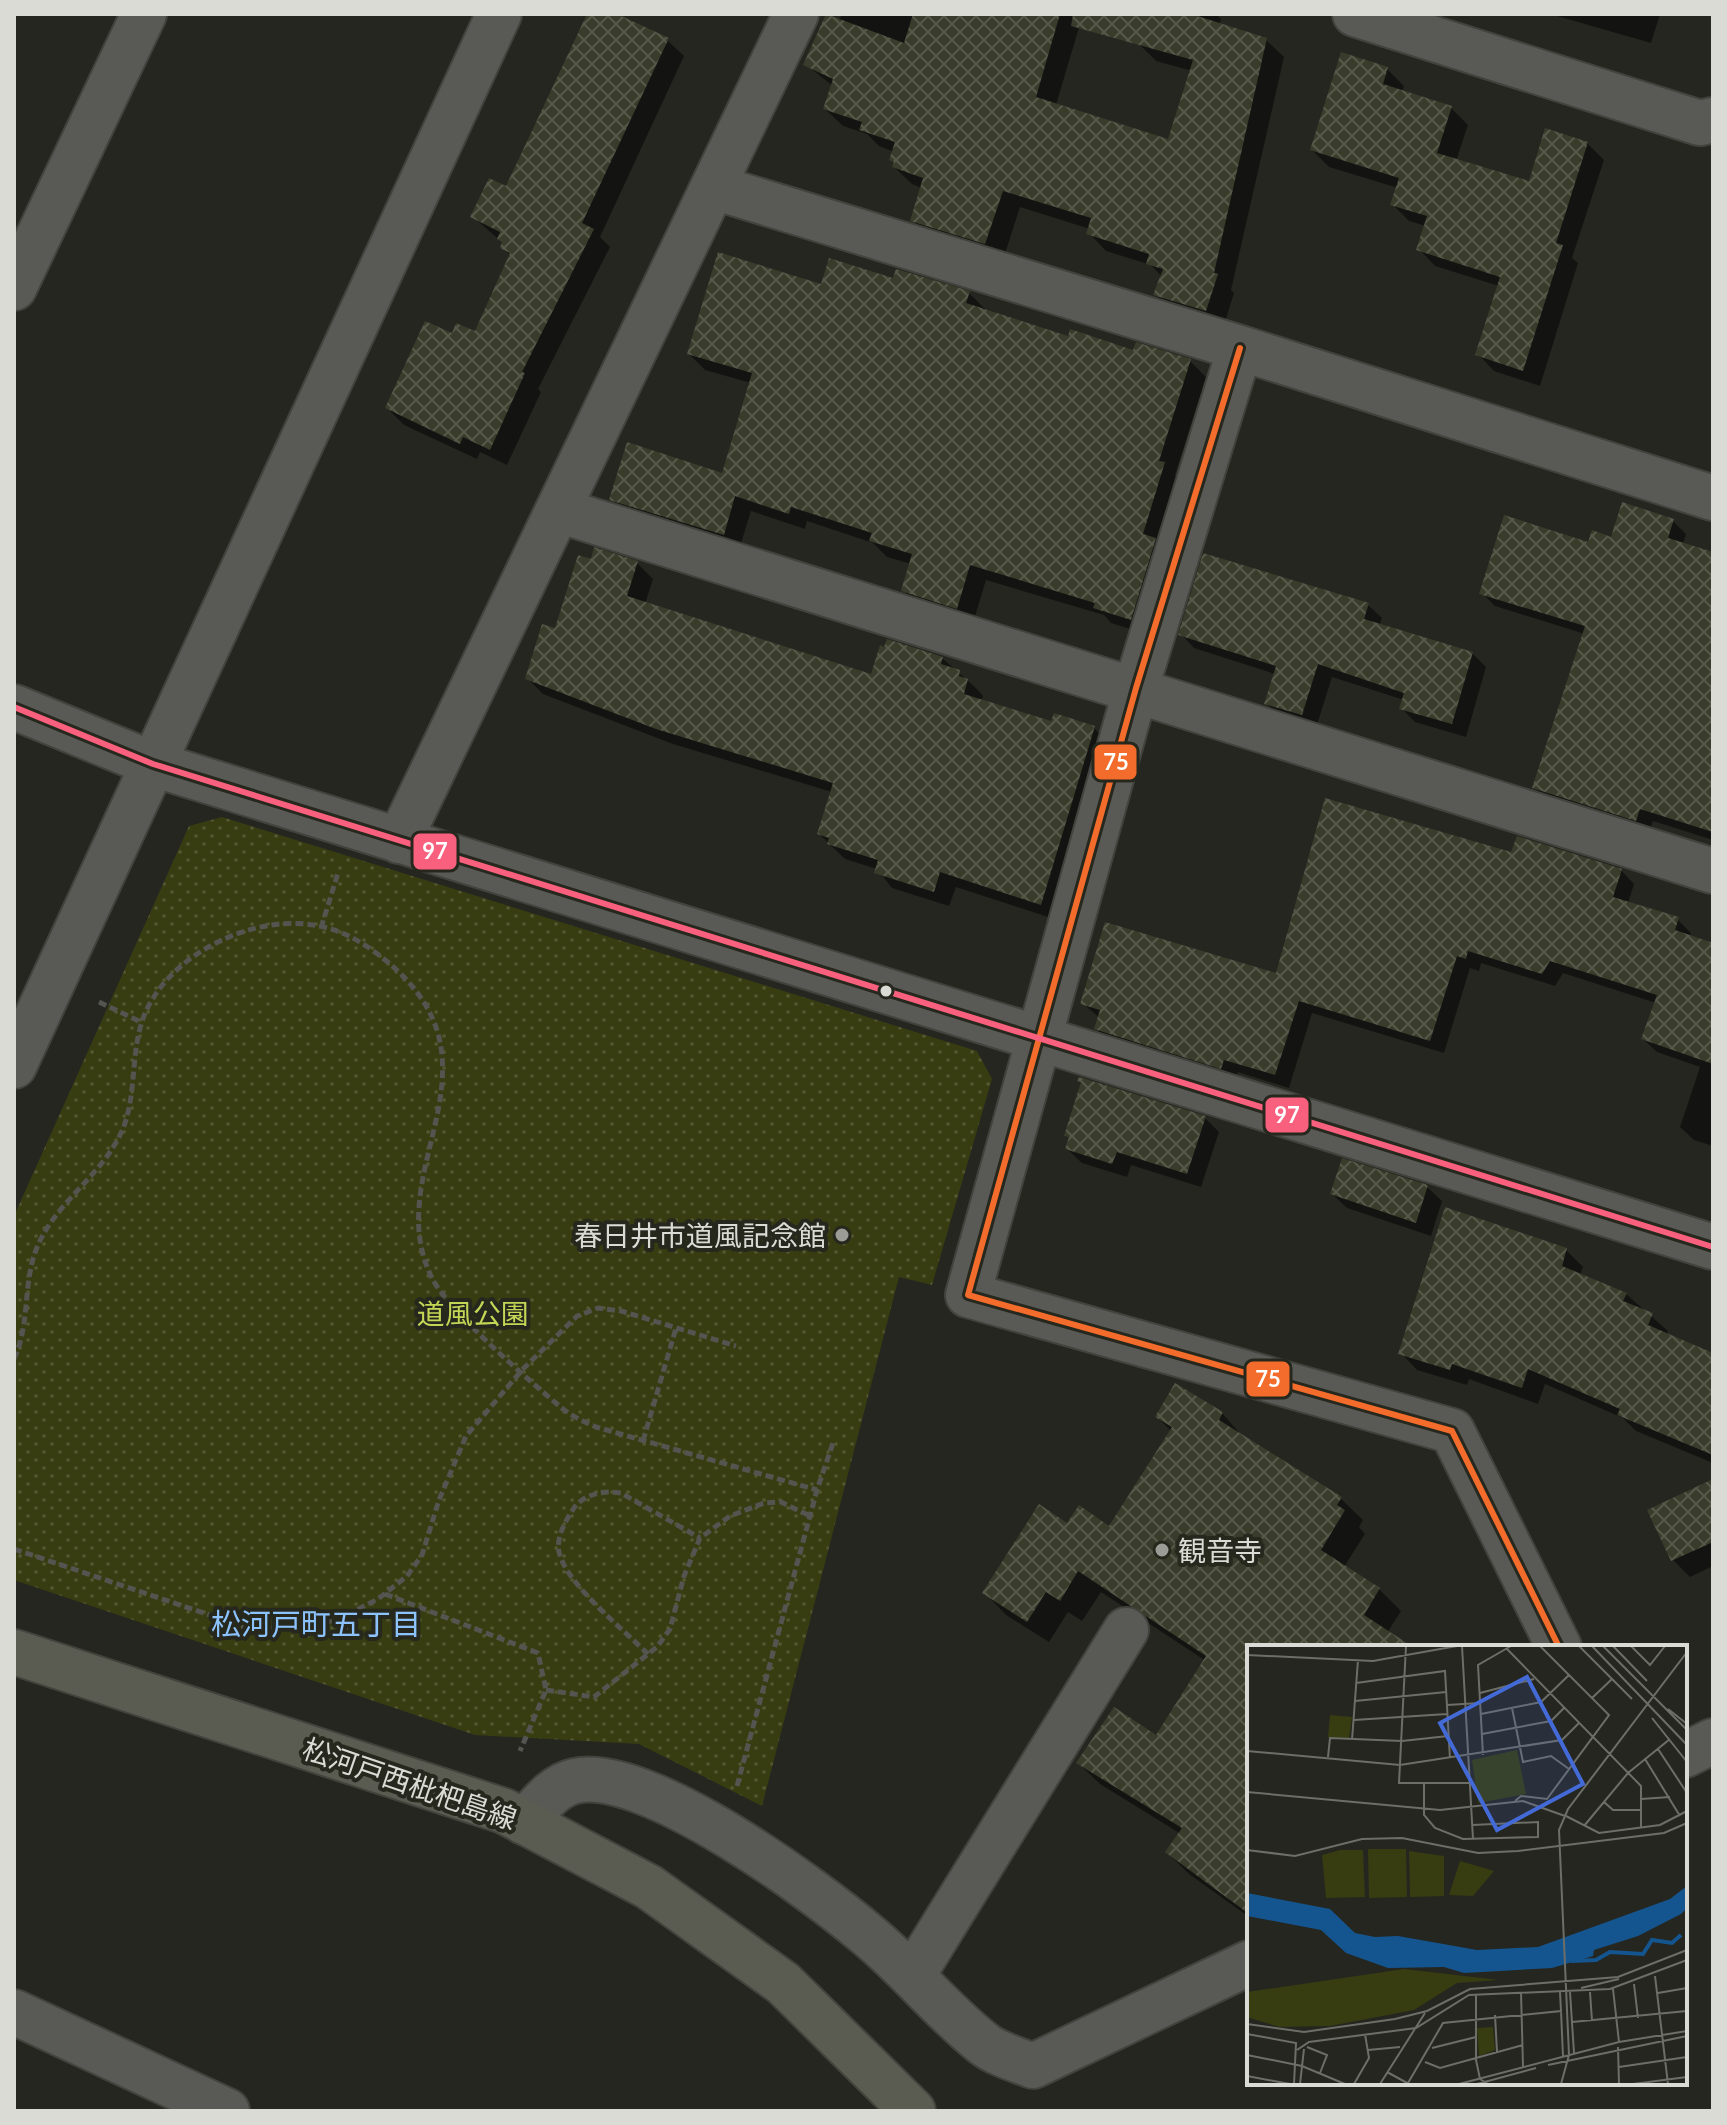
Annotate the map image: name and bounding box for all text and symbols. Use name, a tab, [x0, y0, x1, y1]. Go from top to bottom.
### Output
line badge: 75	[1093, 743, 1138, 781]
text: 75	[1103, 748, 1129, 775]
line badge: 97	[412, 832, 458, 871]
text: 97	[422, 837, 448, 864]
unlabelled marker	[878, 983, 894, 999]
line badge: 97	[1264, 1096, 1310, 1134]
text: 97	[1274, 1101, 1300, 1128]
place label: 春日井市道風記念館	[574, 1218, 826, 1252]
marker: 春日井市道風記念館	[833, 1226, 851, 1244]
park label: 道風公園	[417, 1296, 529, 1330]
line badge: 75	[1245, 1360, 1291, 1398]
text: 75	[1255, 1365, 1281, 1392]
place label: 観音寺	[1178, 1533, 1262, 1567]
marker: 観音寺	[1153, 1541, 1171, 1559]
district label: 松河戸町五丁目	[211, 1605, 421, 1641]
inset map	[1247, 1645, 1687, 2085]
street label: 松河戸西枇杷島線	[299, 1730, 521, 1836]

